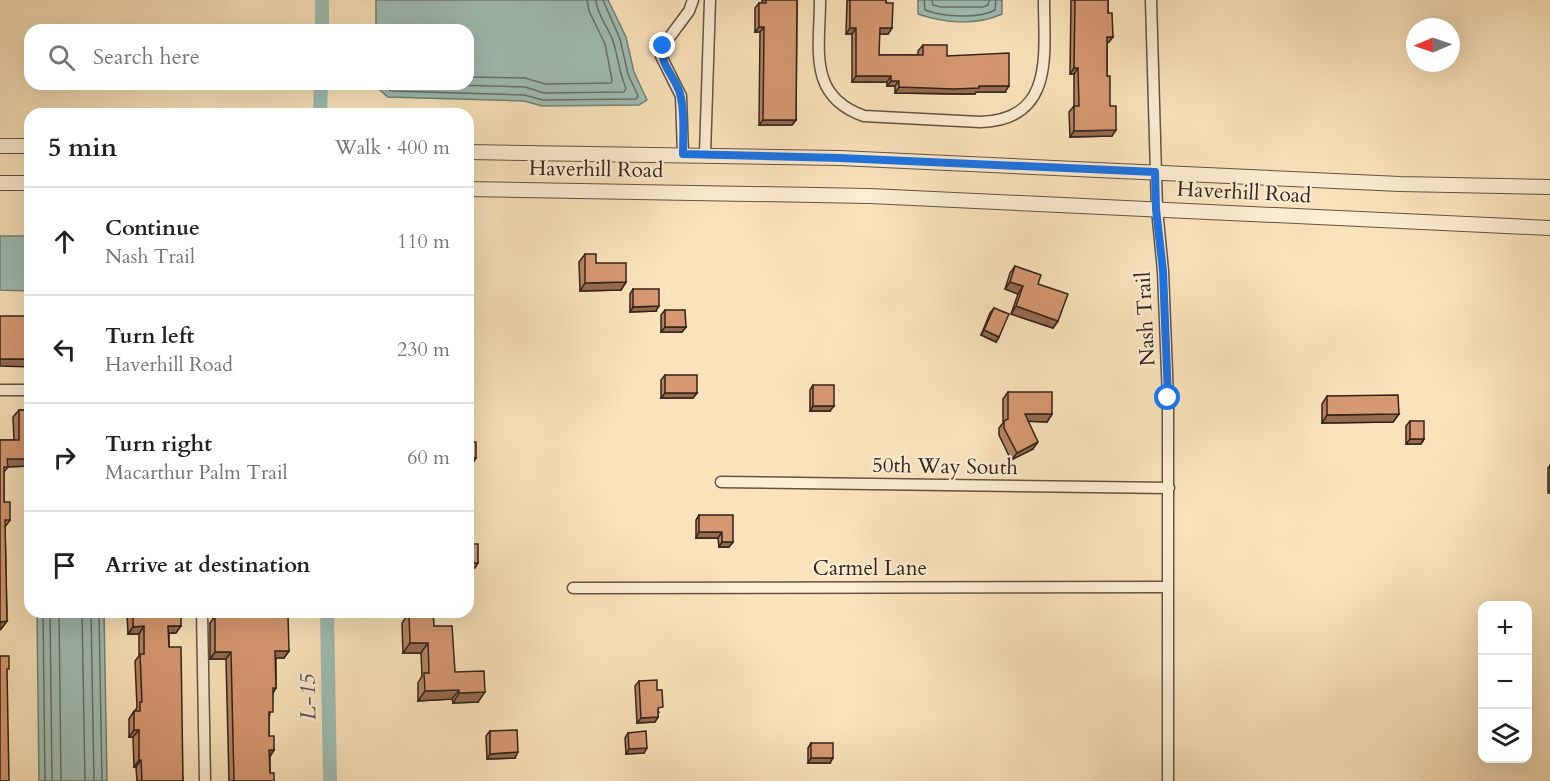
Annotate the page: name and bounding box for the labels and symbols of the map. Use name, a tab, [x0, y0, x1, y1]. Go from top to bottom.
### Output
north arrow	[1406, 18, 1460, 72]
route end	[649, 32, 675, 58]
street label: Haverhill Road	[529, 154, 663, 185]
street label: Haverhill Road	[1176, 175, 1312, 210]
street label: Nash Trail	[1129, 271, 1162, 367]
route start	[1154, 384, 1180, 410]
street label: 50th Way South	[872, 451, 1019, 482]
street label: Carmel Lane	[813, 554, 927, 583]
water label: L-15	[293, 673, 323, 720]

